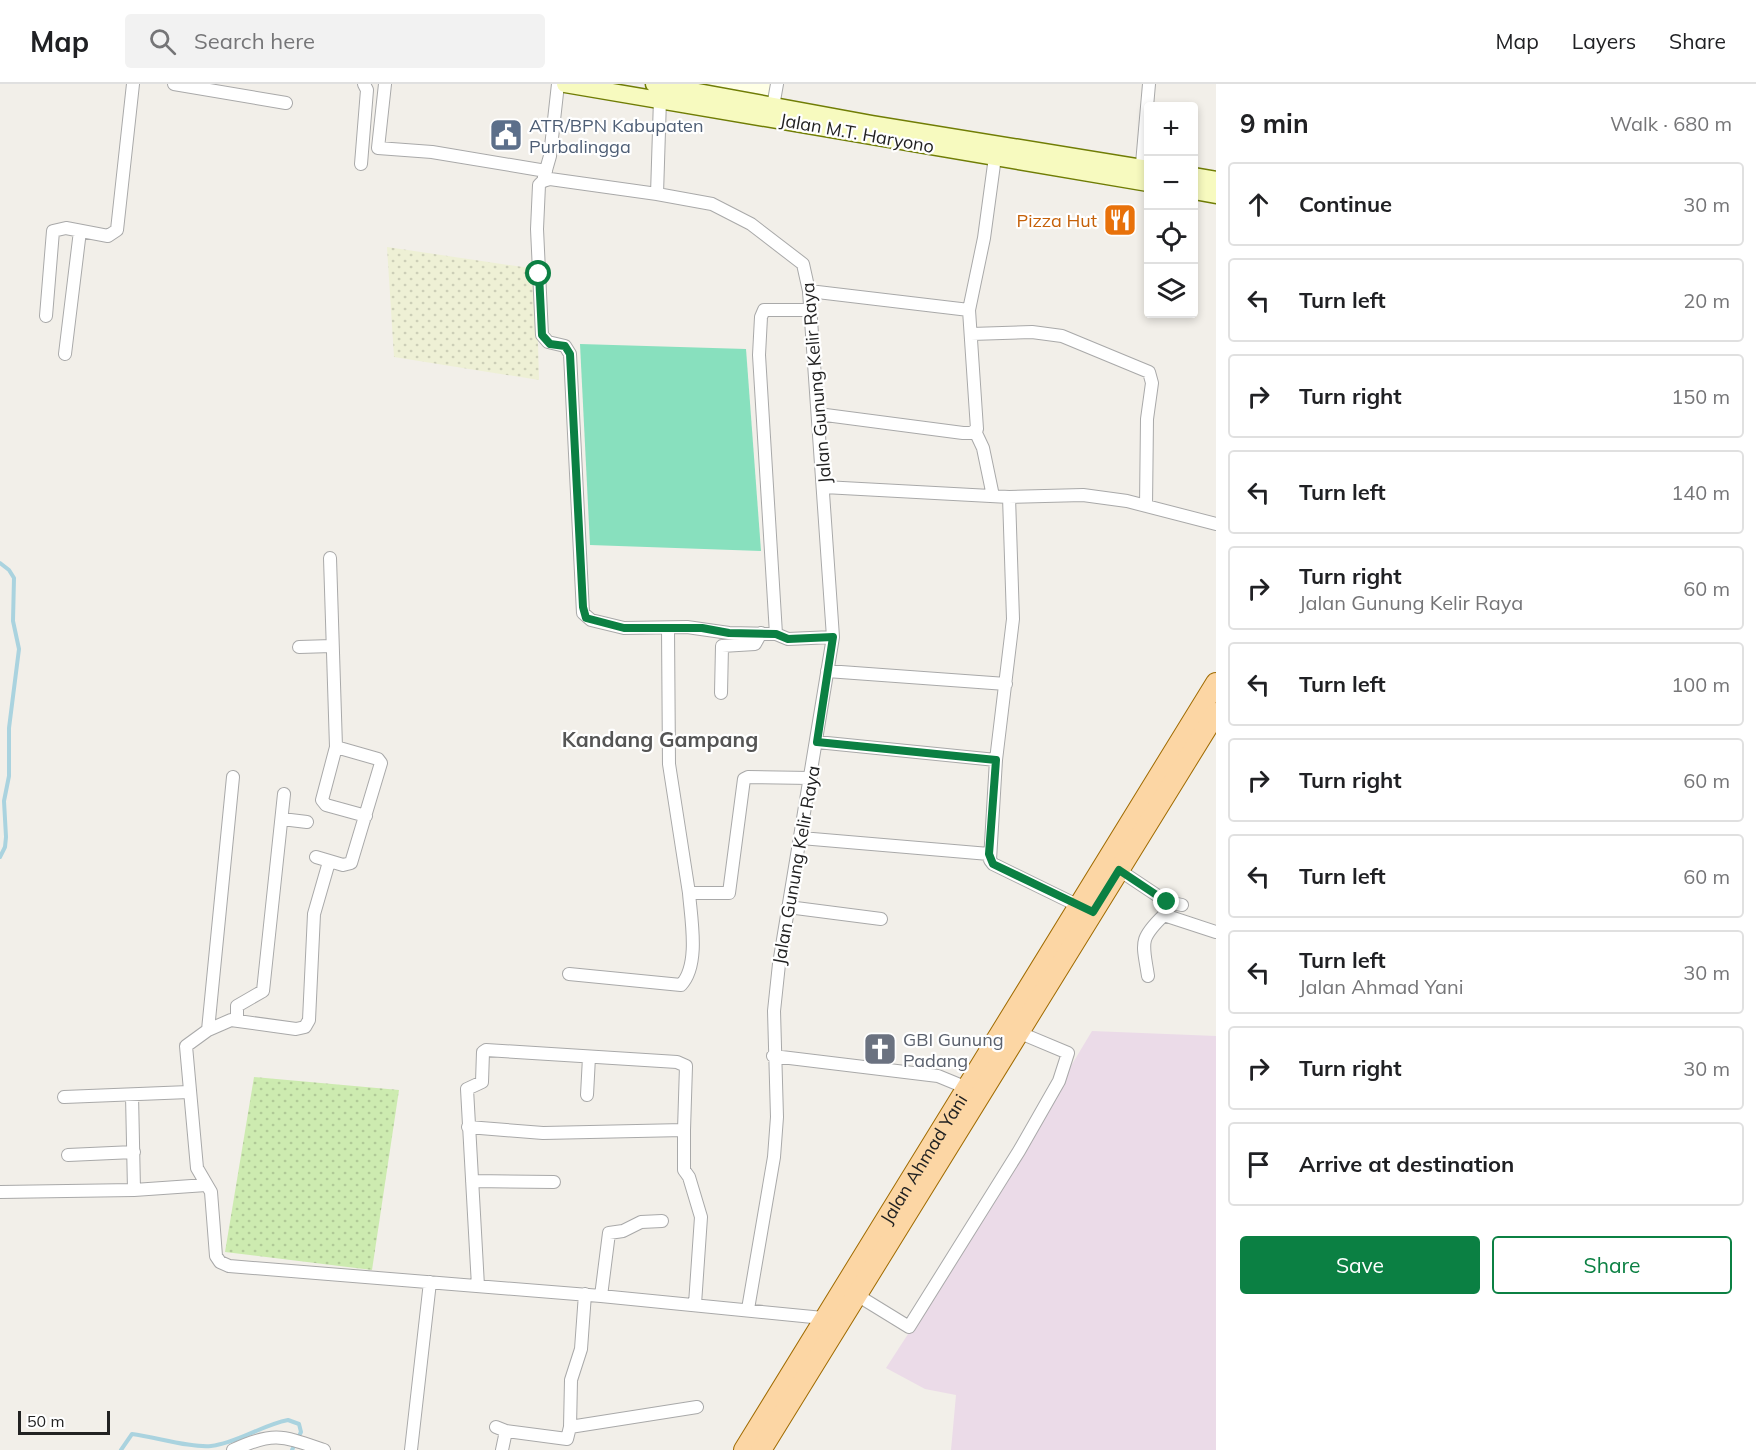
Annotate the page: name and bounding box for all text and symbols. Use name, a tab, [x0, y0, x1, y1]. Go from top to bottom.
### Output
search box	[125, 14, 545, 68]
text: Map	[30, 24, 89, 59]
icon: search	[146, 25, 179, 58]
text: Search here	[194, 27, 315, 55]
text: Map	[1496, 28, 1539, 54]
text: Layers	[1572, 28, 1636, 54]
text: Share	[1669, 28, 1726, 54]
map controls	[1144, 102, 1198, 318]
button: +	[1144, 102, 1198, 156]
text: 9 min	[1240, 107, 1309, 140]
street label: Jalan M.T. Haryono	[778, 108, 936, 158]
text: Walk · 680 m	[1610, 111, 1732, 136]
place label: ATR/BPN Kabupaten Purbalingga	[529, 114, 703, 158]
public building icon: ATR/BPN Kabupaten Purbalingga	[488, 117, 524, 153]
button: −	[1144, 156, 1198, 210]
icon: ahead	[1242, 188, 1275, 221]
text: Continue	[1299, 190, 1392, 218]
text: 30 m	[1683, 192, 1730, 217]
restaurant icon: Pizza Hut	[1102, 202, 1138, 238]
place label: Pizza Hut	[1016, 209, 1097, 232]
button: locate	[1144, 210, 1198, 264]
route start	[525, 260, 551, 286]
button: layers	[1144, 264, 1198, 318]
street label: Jalan Gunung Kelir Raya	[796, 282, 836, 484]
icon: left	[1242, 284, 1275, 317]
text: Turn left	[1299, 286, 1386, 314]
text: 20 m	[1683, 288, 1730, 313]
icon: right	[1242, 380, 1275, 413]
text: Turn right	[1299, 382, 1402, 410]
text: 150 m	[1671, 384, 1730, 409]
icon: left	[1242, 476, 1275, 509]
text: Turn left	[1299, 478, 1386, 506]
text: 140 m	[1671, 480, 1730, 505]
text: Turn right	[1299, 562, 1402, 590]
icon: right	[1242, 572, 1275, 605]
text: 60 m	[1683, 576, 1730, 601]
text: Jalan Gunung Kelir Raya	[1299, 590, 1523, 615]
icon: left	[1242, 668, 1275, 701]
text: Turn left	[1299, 670, 1386, 698]
text: 100 m	[1671, 672, 1730, 697]
district label: Kandang Gampang	[562, 726, 758, 752]
street label: Jalan Gunung Kelir Raya	[767, 764, 825, 966]
icon: right	[1242, 764, 1275, 797]
text: Turn right	[1299, 766, 1402, 794]
text: 60 m	[1683, 768, 1730, 793]
icon: left	[1242, 860, 1275, 893]
text: Turn left	[1299, 862, 1386, 890]
text: 60 m	[1683, 864, 1730, 889]
route end	[1153, 888, 1179, 914]
text: Turn left	[1299, 946, 1386, 974]
icon: left	[1242, 956, 1275, 989]
text: 30 m	[1683, 960, 1730, 985]
text: Jalan Ahmad Yani	[1299, 974, 1464, 999]
place label: GBI Gunung Padang	[903, 1028, 1004, 1072]
church icon: GBI Gunung Padang	[862, 1031, 898, 1067]
icon: right	[1242, 1052, 1275, 1085]
text: Turn right	[1299, 1054, 1402, 1082]
text: 30 m	[1683, 1056, 1730, 1081]
street label: Jalan Ahmad Yani	[875, 1090, 972, 1228]
icon: arrive	[1242, 1148, 1275, 1181]
text: Arrive at destination	[1299, 1150, 1514, 1178]
button: Save	[1240, 1236, 1480, 1294]
button: Share	[1492, 1236, 1732, 1294]
scale bar	[18, 1408, 110, 1436]
text: 50 m	[27, 1411, 64, 1431]

